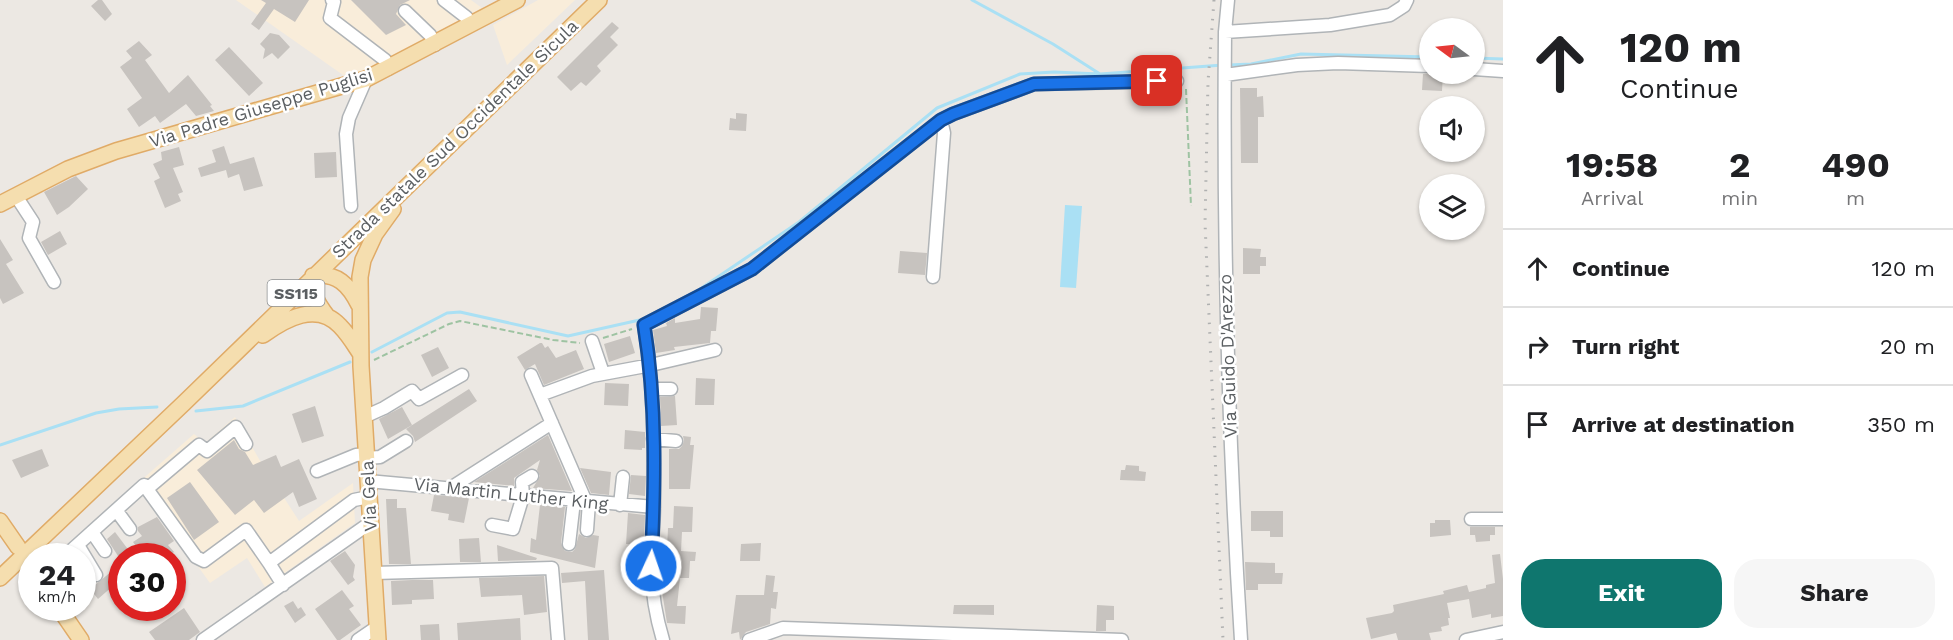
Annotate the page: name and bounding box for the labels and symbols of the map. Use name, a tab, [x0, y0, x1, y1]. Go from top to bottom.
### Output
street label: Strada statale Sud Occidentale Sicula	[327, 15, 582, 262]
north arrow	[1419, 18, 1485, 84]
pin	[1131, 55, 1182, 106]
street label: Via Padre Giuseppe Puglisi	[147, 63, 375, 152]
street label: Via Guido D'Arezzo	[1214, 274, 1241, 438]
road number: SS115	[268, 280, 324, 306]
street label: Via Gela	[356, 460, 381, 532]
street label: Via Martin Luther King	[413, 473, 610, 514]
position arrow	[619, 534, 683, 598]
speed limit sign: 30	[108, 543, 186, 621]

